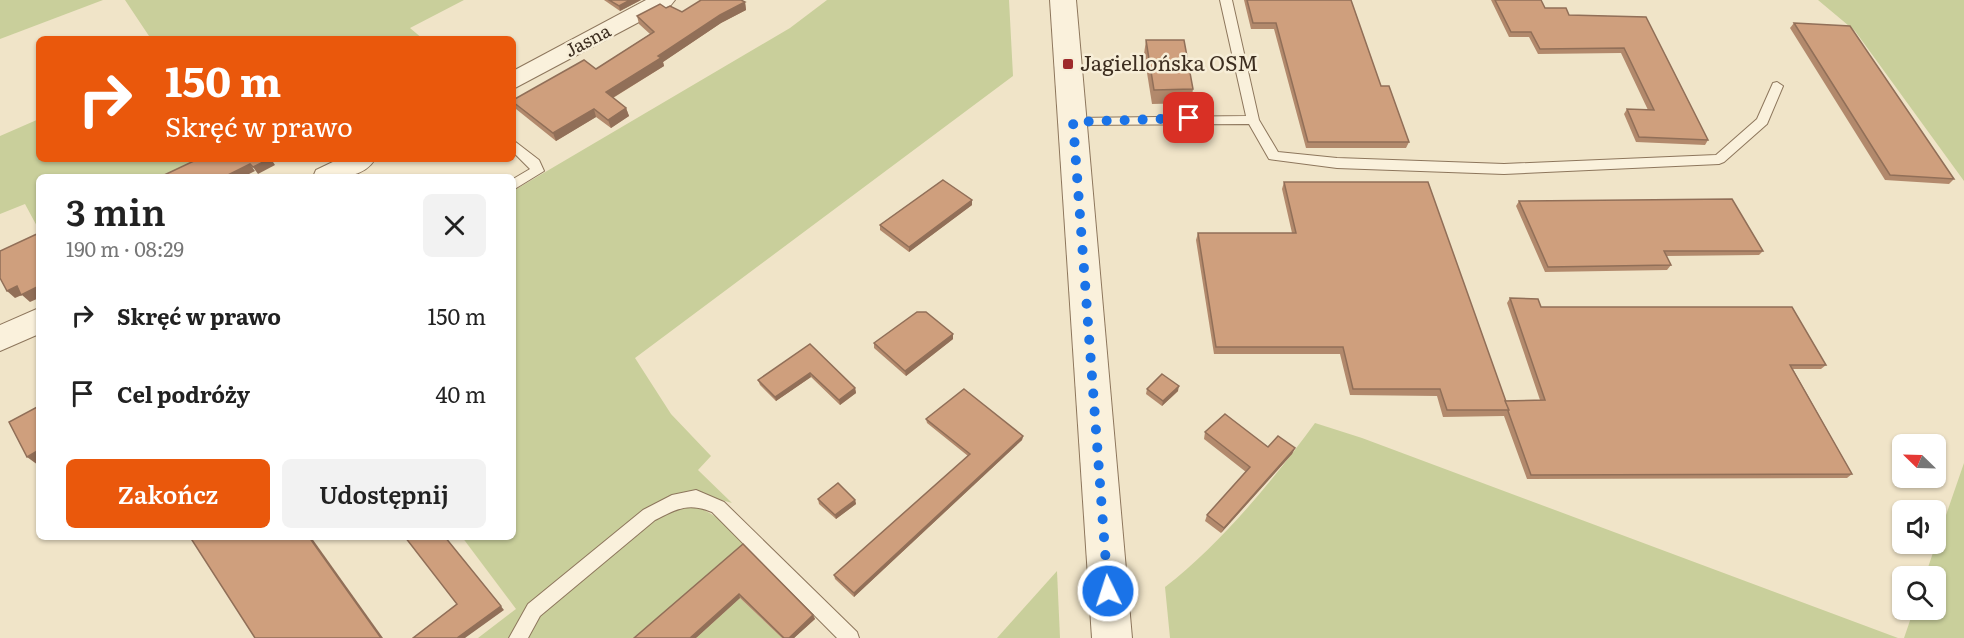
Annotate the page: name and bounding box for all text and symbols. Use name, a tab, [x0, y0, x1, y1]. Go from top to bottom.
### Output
street label: Jasna	[560, 16, 615, 63]
place label: Jagiellońska OSM	[1080, 46, 1258, 77]
text: 150 m	[165, 48, 281, 110]
marker: Jagiellońska OSM	[1061, 57, 1075, 71]
icon: right	[66, 60, 144, 138]
pin	[1163, 92, 1214, 143]
icon: arrive	[1172, 101, 1205, 134]
text: Skręć w prawo	[165, 105, 353, 145]
text: 3 min	[66, 184, 166, 237]
button: close	[423, 194, 486, 257]
text: 190 m · 08:29	[66, 233, 184, 263]
icon: right	[66, 299, 99, 332]
text: Skręć w prawo	[117, 299, 281, 332]
text: 150 m	[427, 299, 486, 332]
icon: arrive	[66, 377, 99, 410]
text: Cel podróży	[117, 377, 250, 410]
text: 40 m	[435, 377, 486, 410]
north arrow	[1892, 434, 1946, 488]
map controls	[1892, 434, 1946, 620]
button: Zakończ	[66, 459, 270, 528]
button: Udostępnij	[282, 459, 486, 528]
button: sound	[1892, 500, 1946, 554]
position arrow	[1076, 559, 1140, 623]
button: search	[1892, 566, 1946, 620]

